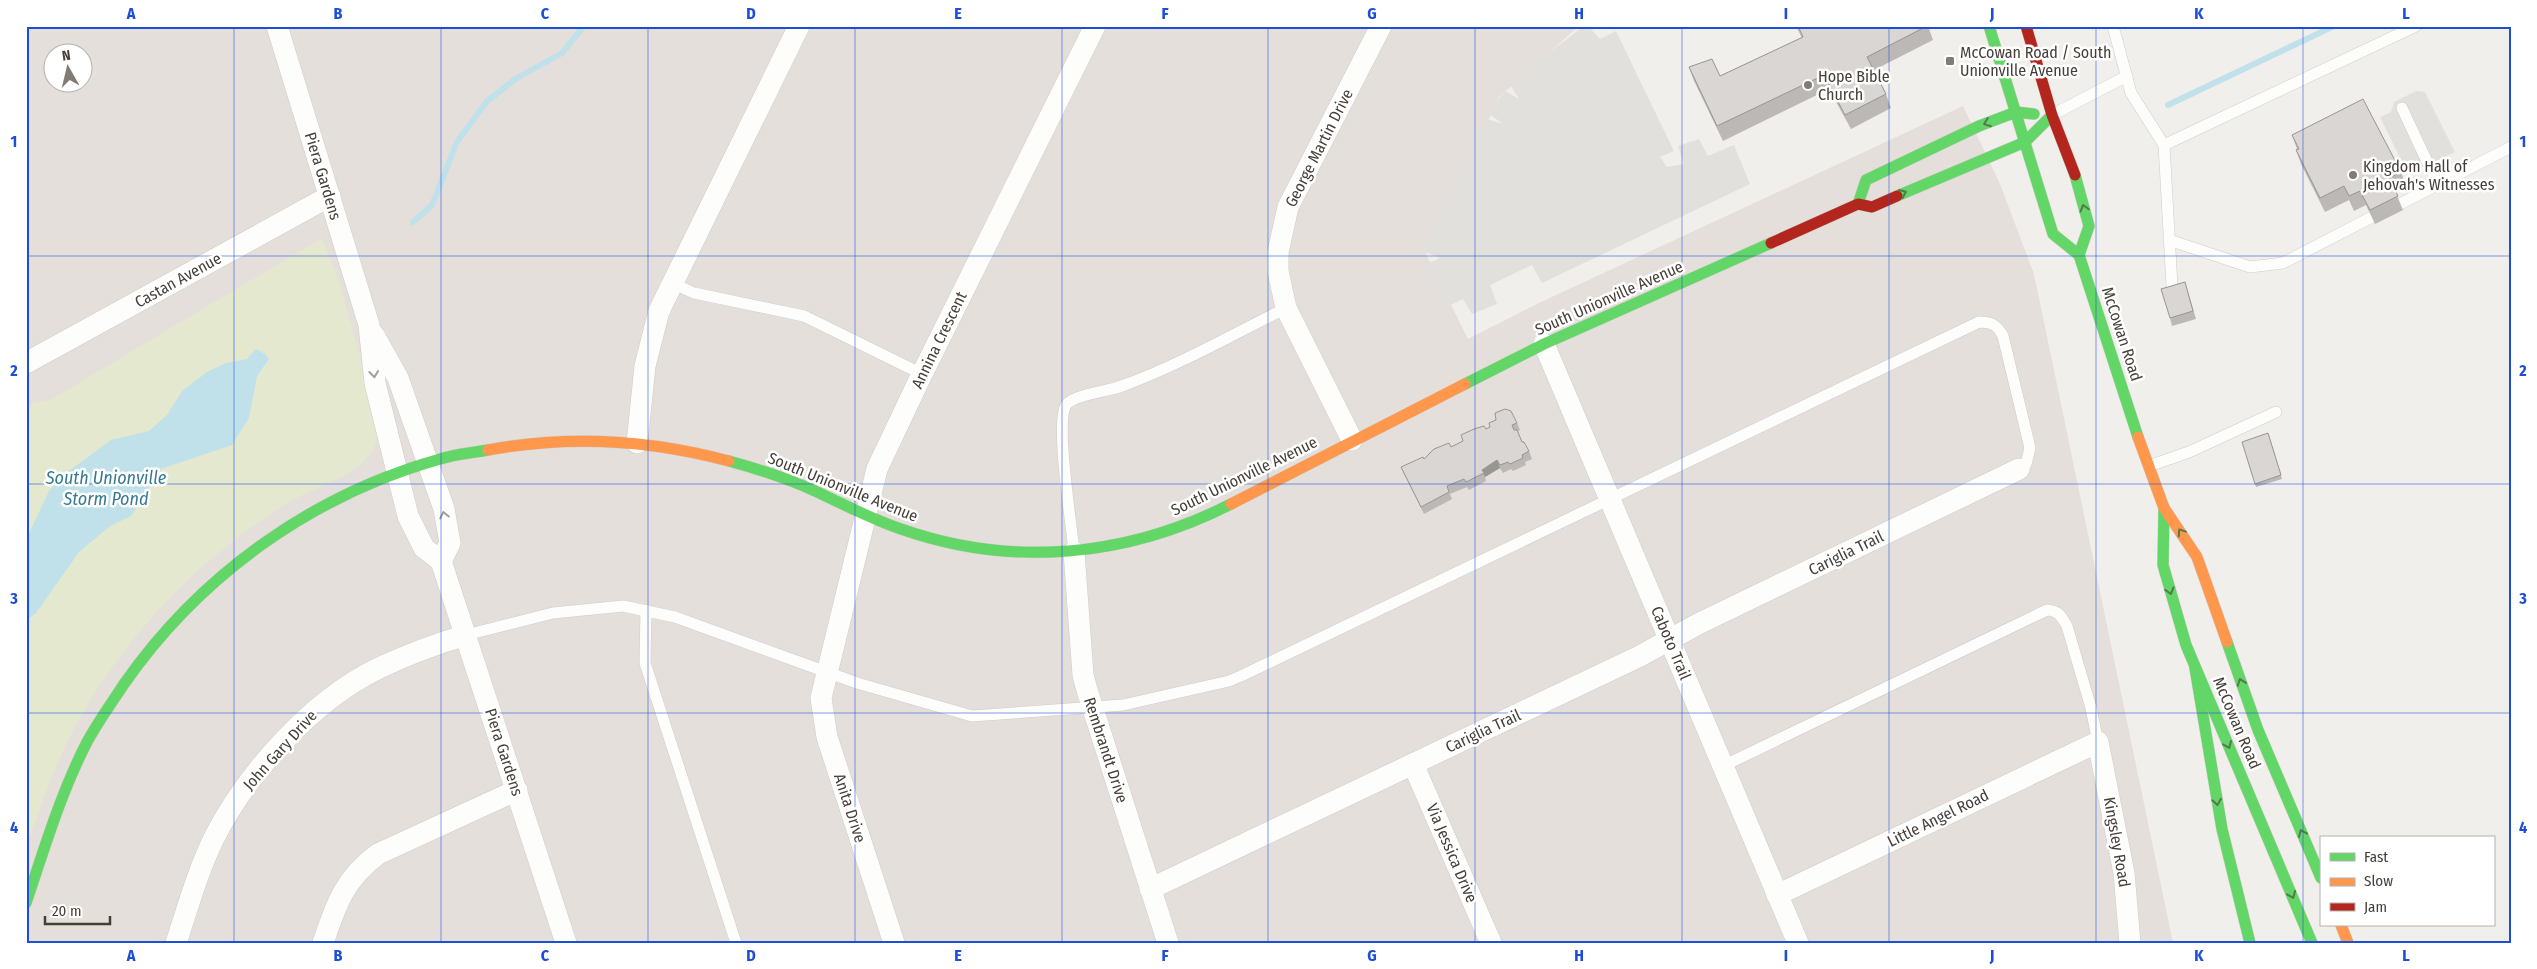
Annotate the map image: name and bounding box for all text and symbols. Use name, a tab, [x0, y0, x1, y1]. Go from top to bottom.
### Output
text: A	[126, 4, 136, 23]
text: B	[334, 4, 343, 23]
text: C	[541, 4, 550, 23]
text: D	[746, 4, 756, 23]
text: E	[954, 4, 962, 23]
text: F	[1161, 4, 1169, 23]
text: G	[1367, 4, 1377, 23]
text: H	[1574, 4, 1584, 23]
text: I	[1784, 4, 1788, 23]
text: J	[1989, 4, 1994, 23]
text: K	[2194, 4, 2204, 23]
text: L	[2402, 4, 2410, 23]
north arrow	[42, 42, 92, 92]
place label: McCowan Road / South Unionville Avenue	[1960, 43, 2111, 80]
text: N	[61, 47, 72, 65]
marker: McCowan Road / South Unionville Avenue	[1944, 55, 1956, 67]
place label: Hope Bible Church	[1818, 67, 1890, 104]
marker: Hope Bible Church	[1802, 79, 1814, 91]
street label: George Martin Drive	[1281, 86, 1357, 210]
one-way arrow	[1984, 117, 1992, 127]
street label: Piera Gardens	[301, 130, 345, 222]
text: 1	[11, 132, 17, 151]
text: 1	[2520, 132, 2526, 151]
place label: Kingdom Hall of Jehovah's Witnesses	[2363, 157, 2495, 194]
marker: Kingdom Hall of Jehovah's Witnesses	[2347, 169, 2359, 181]
one-way arrow	[1898, 189, 1907, 200]
one-way arrow	[2079, 204, 2090, 213]
street label: Castan Avenue	[132, 248, 225, 312]
street label: South Unionville Avenue	[1532, 257, 1686, 339]
street label: McCowan Road	[2098, 284, 2146, 384]
street label: Annina Crescent	[907, 288, 971, 391]
text: 2	[9, 361, 18, 380]
text: 2	[2518, 361, 2527, 380]
one-way arrow	[368, 370, 379, 378]
street label: South Unionville Avenue	[1168, 432, 1320, 520]
street label: South Unionville Avenue	[765, 448, 921, 526]
water label: South Unionville Storm Pond	[45, 467, 167, 510]
one-way arrow	[440, 510, 450, 519]
street label: Cariglia Trail	[1805, 527, 1887, 579]
one-way arrow	[2177, 529, 2187, 538]
one-way arrow	[2165, 586, 2175, 594]
text: 3	[9, 589, 18, 608]
text: 3	[2518, 589, 2527, 608]
street label: Caboto Trail	[1647, 603, 1695, 683]
street label: McCowan Road	[2209, 674, 2265, 772]
one-way arrow	[2237, 678, 2247, 687]
street label: Rembrandt Drive	[1080, 695, 1132, 805]
street label: Cariglia Trail	[1442, 705, 1524, 757]
street label: John Gary Drive	[239, 706, 321, 794]
street label: Piera Gardens	[481, 706, 527, 798]
one-way arrow	[2222, 740, 2233, 749]
street label: Anita Drive	[830, 771, 870, 845]
street label: Little Angel Road	[1884, 785, 1992, 851]
street label: Kingsley Road	[2100, 795, 2134, 889]
one-way arrow	[2212, 798, 2222, 807]
street label: Via Jessica Drive	[1423, 801, 1481, 905]
text: 4	[10, 818, 18, 837]
text: 4	[2519, 818, 2527, 837]
one-way arrow	[2297, 829, 2308, 838]
legend	[2320, 836, 2494, 926]
text: Fast	[2364, 848, 2388, 866]
text: Slow	[2364, 872, 2393, 890]
one-way arrow	[2285, 890, 2296, 899]
scale bar	[45, 894, 110, 926]
text: Jam	[2364, 898, 2387, 916]
text: 20 m	[52, 902, 82, 920]
text: A	[126, 946, 136, 965]
text: B	[334, 946, 343, 965]
text: C	[541, 946, 550, 965]
text: D	[746, 946, 756, 965]
text: E	[954, 946, 962, 965]
text: F	[1161, 946, 1169, 965]
text: G	[1367, 946, 1377, 965]
text: H	[1574, 946, 1584, 965]
text: I	[1784, 946, 1788, 965]
text: J	[1989, 946, 1994, 965]
text: K	[2194, 946, 2204, 965]
text: L	[2402, 946, 2410, 965]

